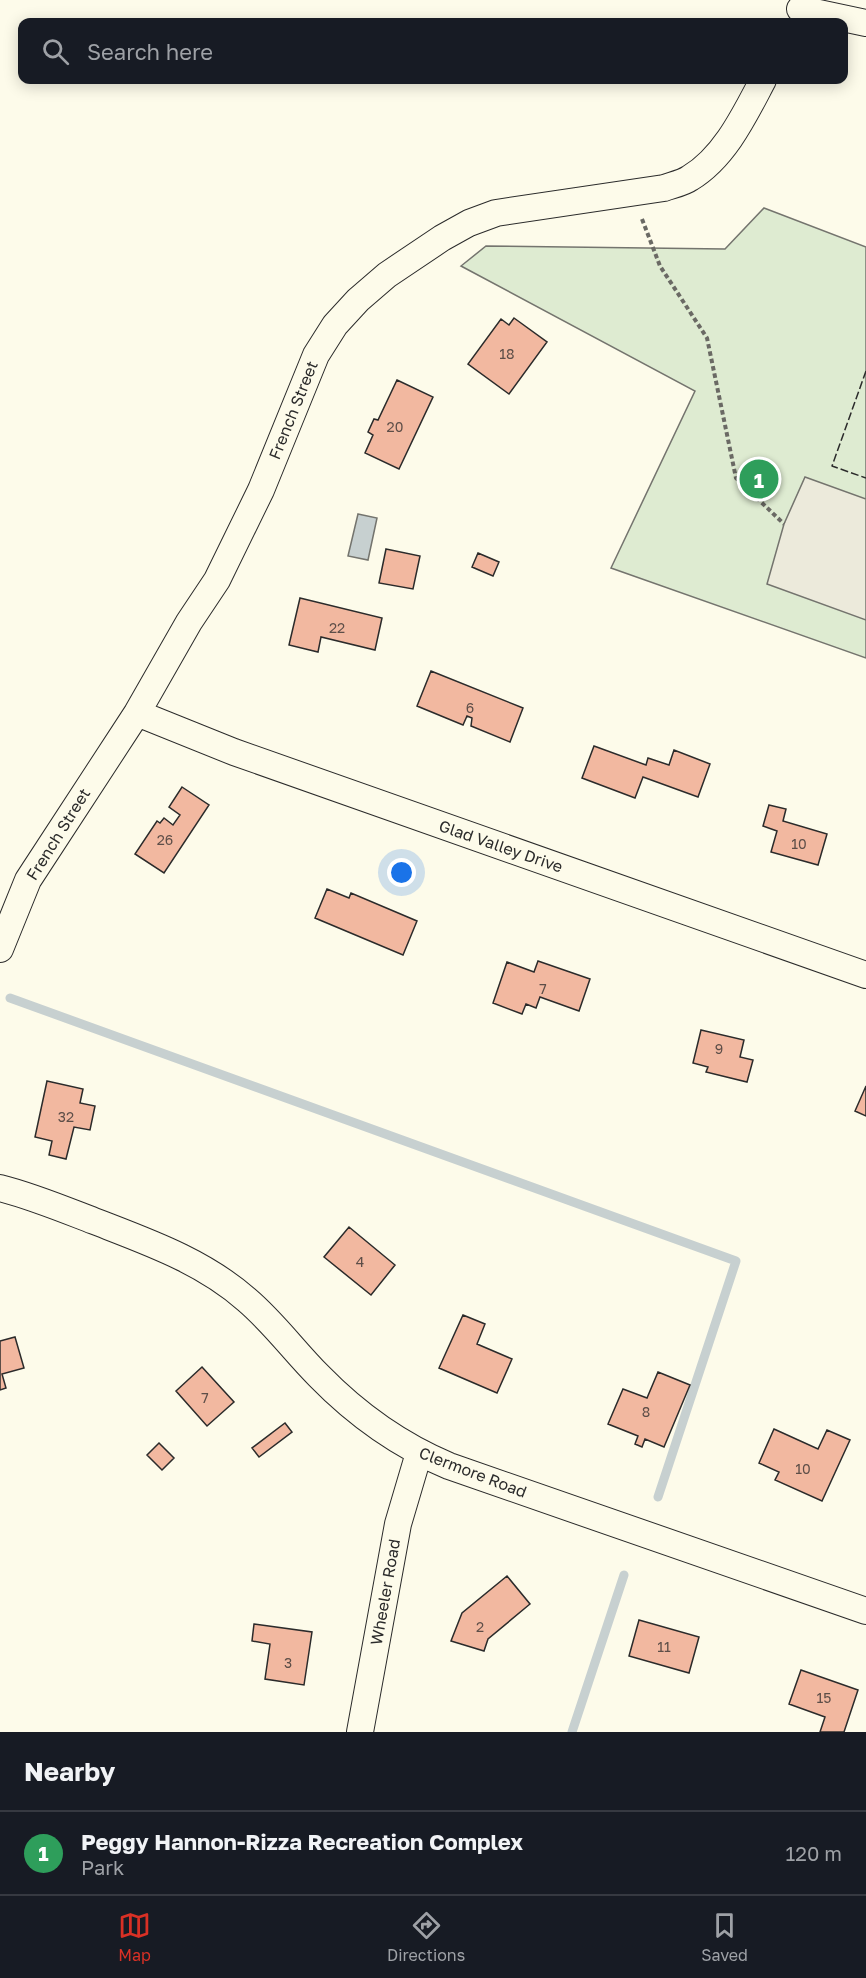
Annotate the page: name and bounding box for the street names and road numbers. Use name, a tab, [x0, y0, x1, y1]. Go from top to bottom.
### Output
street label: French Street	[264, 358, 322, 462]
street label: French Street	[22, 784, 94, 884]
street label: Glad Valley Drive	[436, 815, 566, 877]
street label: Clermore Road	[416, 1442, 530, 1502]
street label: Wheeler Road	[366, 1537, 404, 1647]

